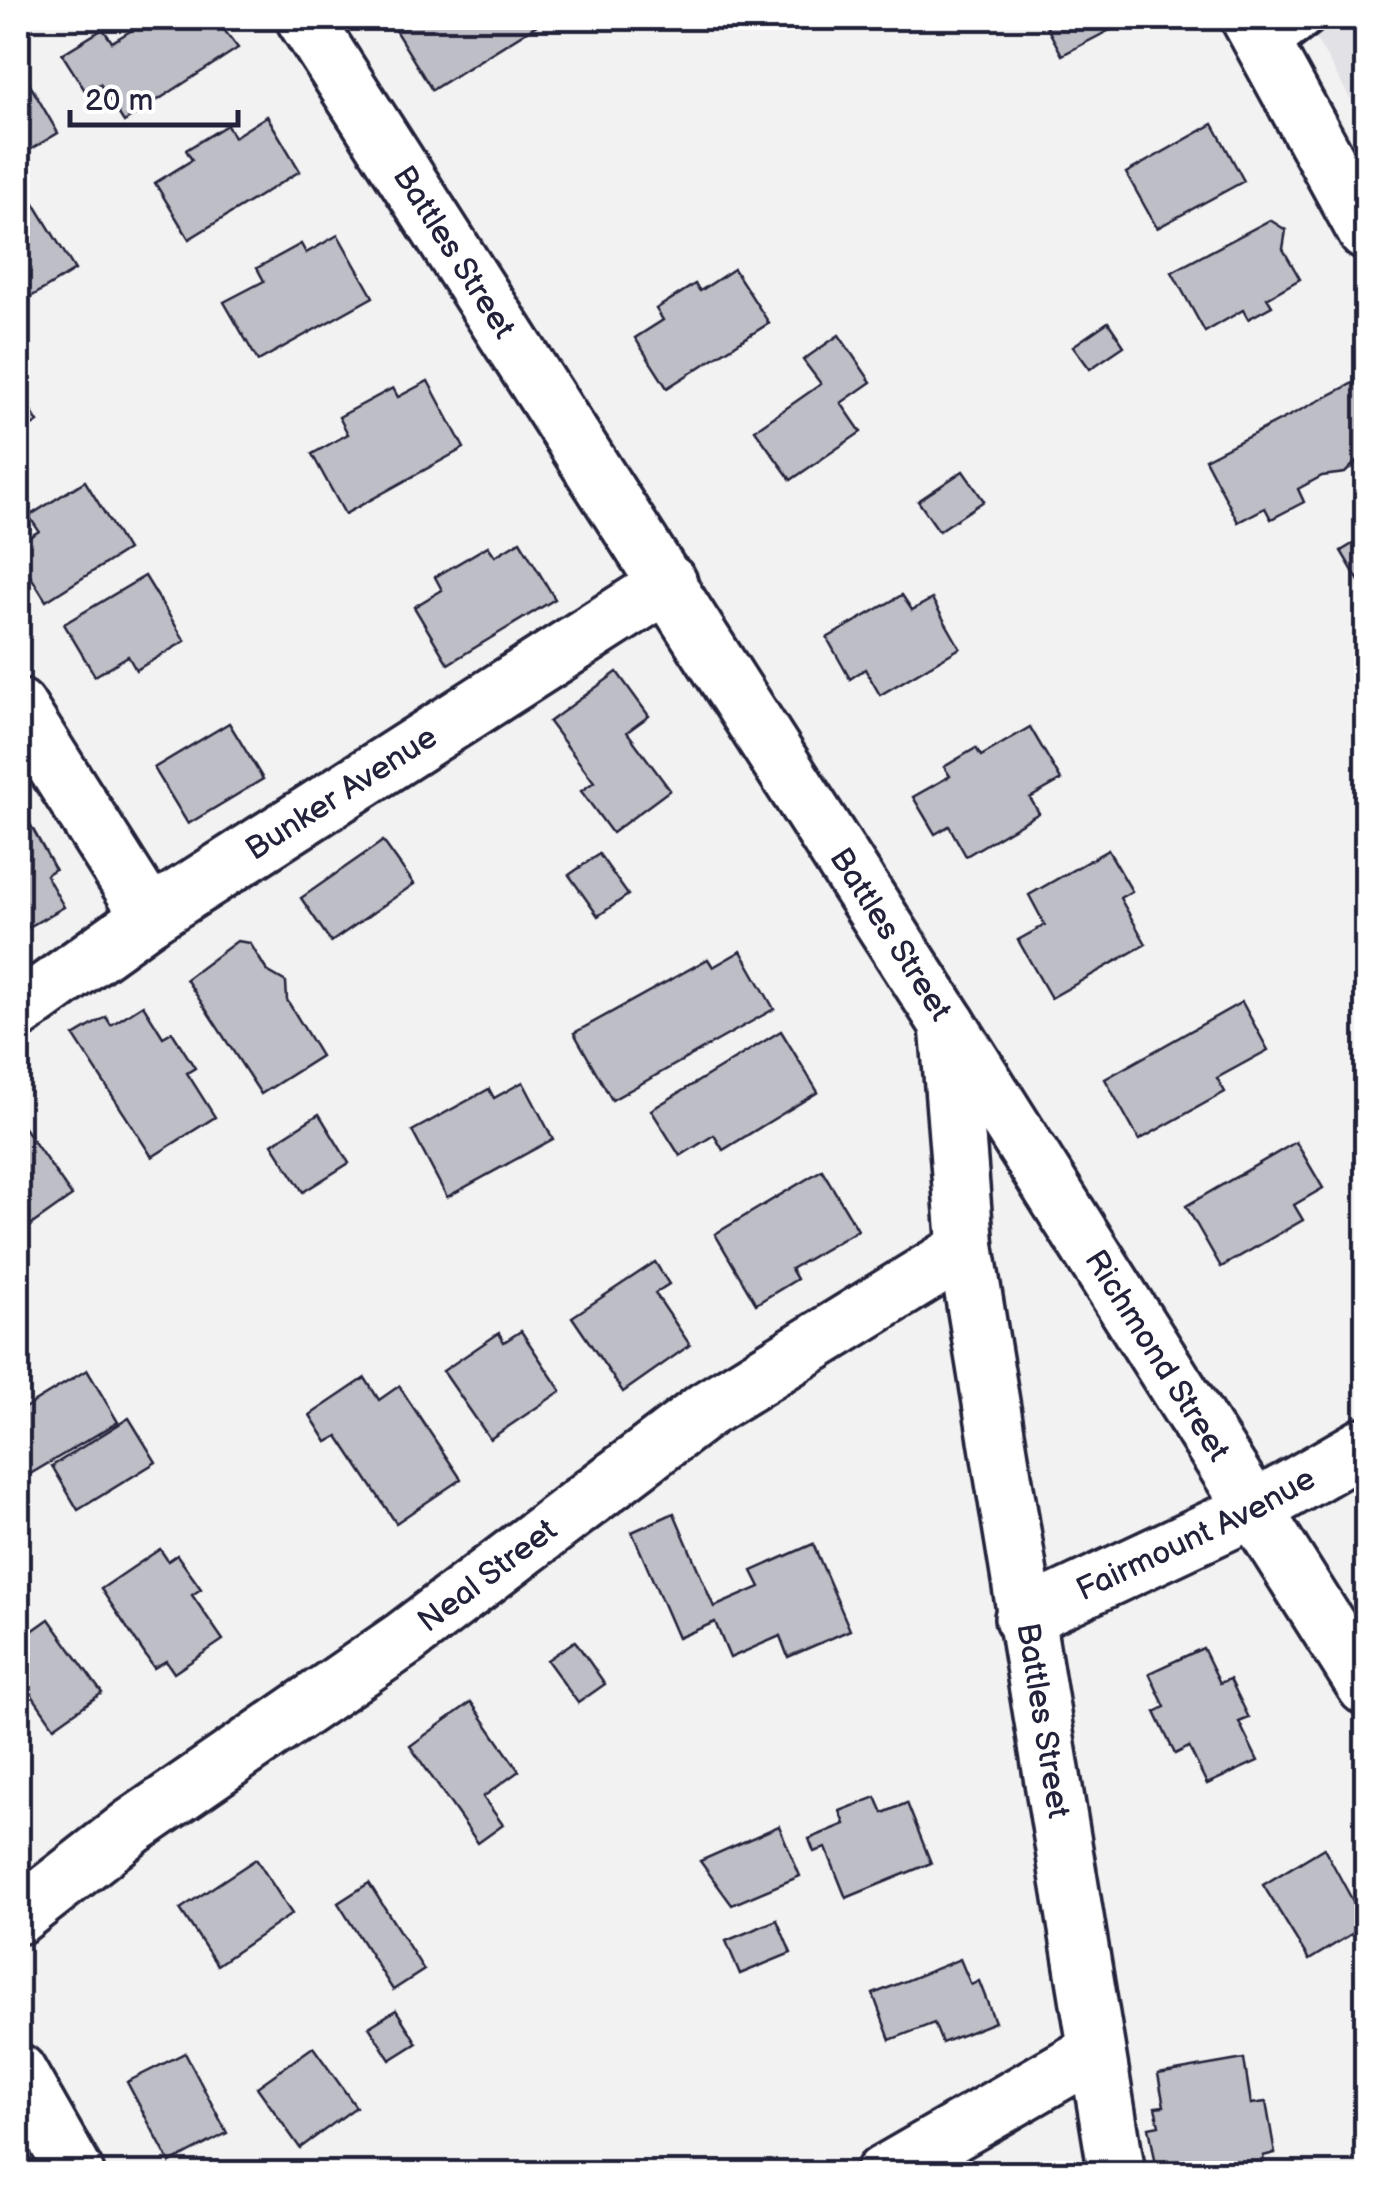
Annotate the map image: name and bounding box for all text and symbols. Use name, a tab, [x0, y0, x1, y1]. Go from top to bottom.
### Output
scale bar	[70, 65, 238, 127]
text: 20 m	[85, 83, 153, 119]
street label: Battles Street	[384, 158, 524, 346]
street label: Bunker Avenue	[238, 718, 444, 869]
street label: Battles Street	[821, 841, 960, 1028]
street label: Richmond Street	[1076, 1243, 1238, 1468]
street label: Fairmount Avenue	[1070, 1459, 1322, 1610]
street label: Neal Street	[410, 1510, 565, 1641]
street label: Battles Street	[1008, 1620, 1078, 1821]

